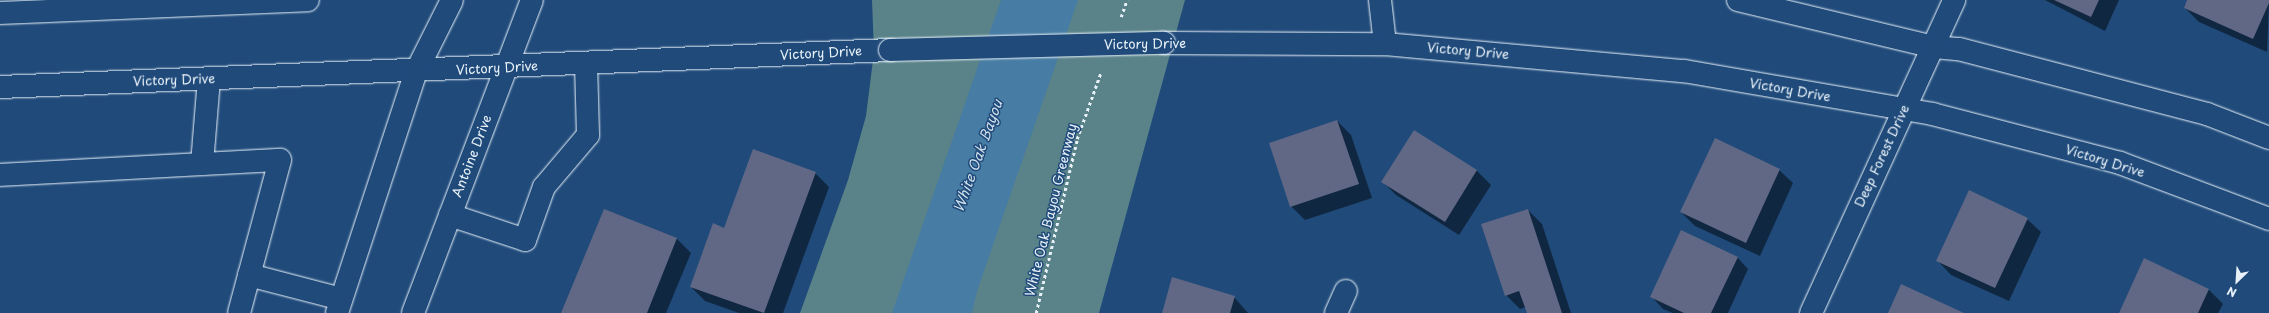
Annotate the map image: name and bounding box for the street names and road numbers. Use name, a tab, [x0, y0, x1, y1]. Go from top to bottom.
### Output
street label: Victory Drive	[1104, 35, 1186, 53]
street label: Victory Drive	[1426, 40, 1510, 62]
street label: Victory Drive	[780, 43, 862, 63]
street label: Victory Drive	[456, 58, 538, 78]
street label: Victory Drive	[133, 71, 215, 89]
street label: Victory Drive	[1748, 75, 1832, 105]
street label: Deep Forest Drive	[1851, 102, 1913, 210]
street label: Antoine Drive	[449, 113, 495, 199]
street label: White Oak Bayou Greenway	[1022, 121, 1080, 299]
street label: Victory Drive	[2063, 142, 2147, 180]

